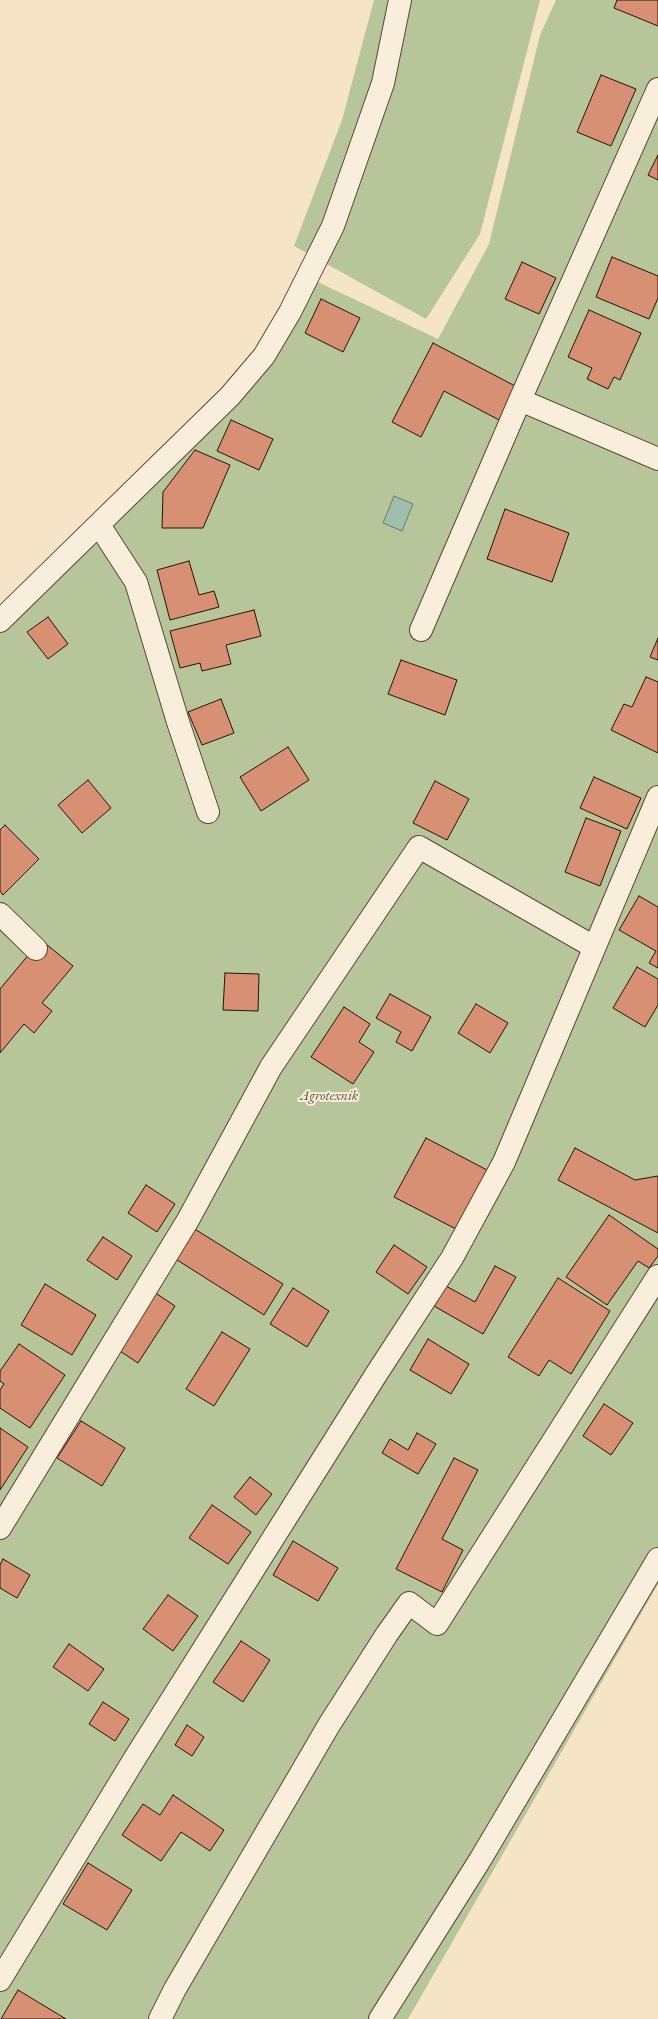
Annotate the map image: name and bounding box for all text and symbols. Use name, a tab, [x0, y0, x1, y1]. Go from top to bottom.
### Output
park label: Agrotexnik	[300, 1088, 358, 1104]

